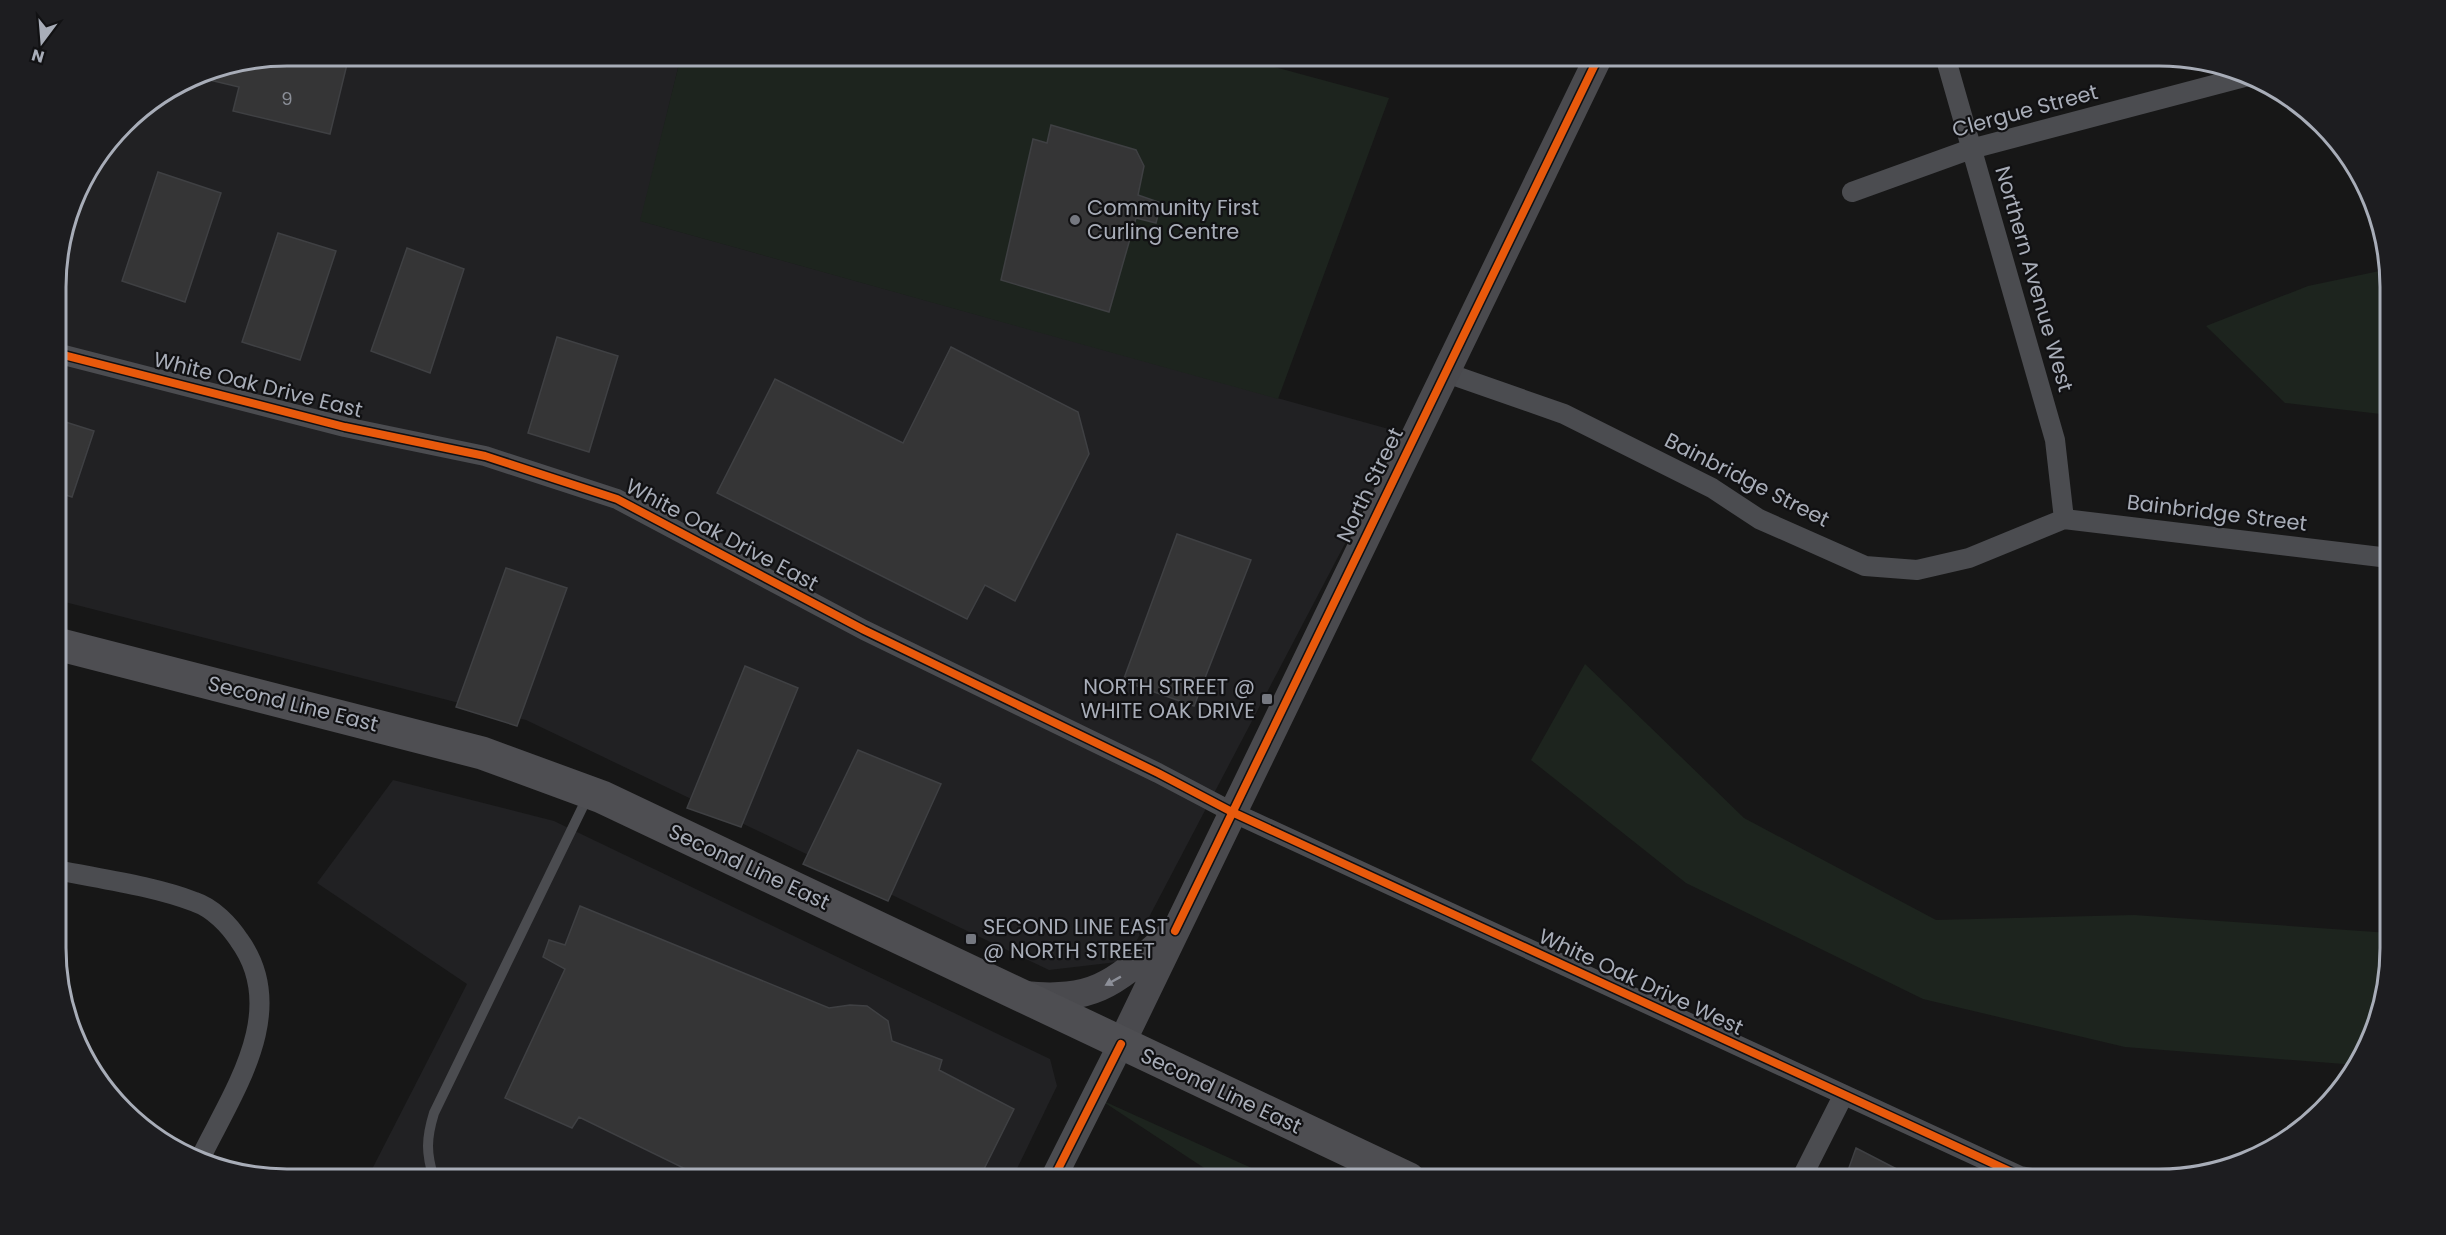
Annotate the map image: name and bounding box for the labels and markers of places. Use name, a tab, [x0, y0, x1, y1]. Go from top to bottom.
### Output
place label: Community First Curling Centre	[1087, 193, 1259, 246]
marker: Community First Curling Centre	[1068, 213, 1082, 227]
place label: NORTH STREET @ WHITE OAK DRIVE	[1080, 672, 1255, 725]
marker: NORTH STREET @ WHITE OAK DRIVE	[1260, 692, 1274, 706]
place label: SECOND LINE EAST @ NORTH STREET	[983, 912, 1168, 965]
marker: SECOND LINE EAST @ NORTH STREET	[964, 932, 978, 946]

